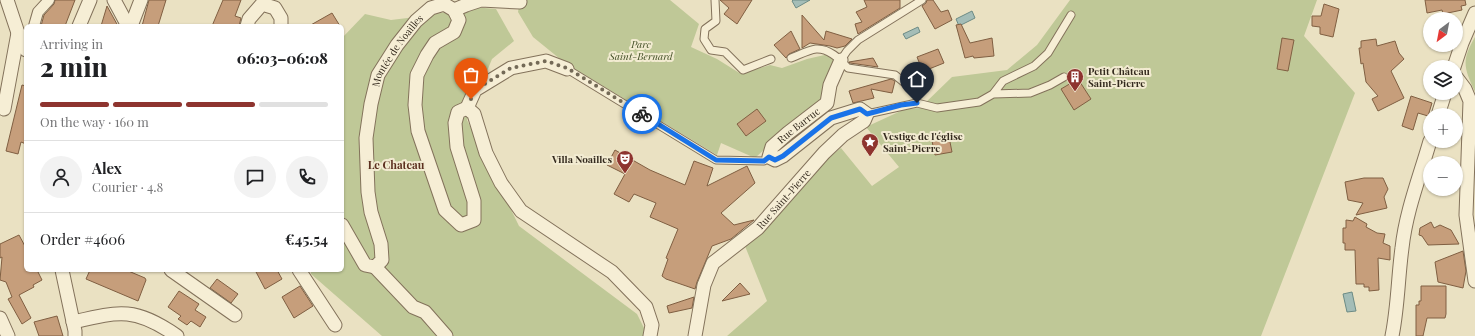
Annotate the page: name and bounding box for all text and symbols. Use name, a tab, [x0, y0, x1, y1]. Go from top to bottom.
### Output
street label: Montée de Noailles	[368, 11, 426, 88]
north arrow	[1423, 12, 1463, 52]
map controls	[1423, 12, 1463, 196]
text: Arriving in	[40, 35, 103, 52]
park label: Parc Saint-Bernard	[608, 37, 673, 63]
text: 06:03–06:08	[237, 48, 328, 68]
text: 2 min	[40, 49, 108, 84]
pin	[454, 58, 488, 99]
button: layers	[1423, 60, 1463, 100]
pin	[900, 62, 934, 103]
icon: bag	[460, 64, 482, 86]
place label: Petit Château Saint-Pierre	[1088, 64, 1150, 90]
building icon: Petit Château Saint-Pierre	[1065, 67, 1085, 92]
icon: home	[906, 68, 928, 90]
courier	[622, 94, 662, 134]
icon: bike	[631, 103, 653, 125]
street label: Rue Barruc	[774, 104, 823, 146]
button: +	[1423, 108, 1463, 148]
text: On the way · 160 m	[40, 113, 149, 130]
place label: Vestige de l'église Saint-Pierre	[882, 129, 963, 155]
place icon: Vestige de l'église Saint-Pierre	[860, 132, 880, 157]
theatre icon: Villa Noailles	[615, 149, 635, 174]
place label: Villa Noailles	[551, 152, 612, 166]
button: person	[40, 156, 82, 198]
button: chat	[234, 156, 276, 198]
button: phone	[286, 156, 328, 198]
button: −	[1423, 156, 1463, 196]
district label: Le Chateau	[368, 157, 425, 172]
text: Alex	[92, 158, 122, 178]
street label: Rue Saint-Pierre	[753, 166, 814, 232]
text: Courier · 4.8	[92, 178, 163, 195]
text: Order #4606	[40, 229, 125, 249]
text: €45.54	[285, 229, 328, 249]

